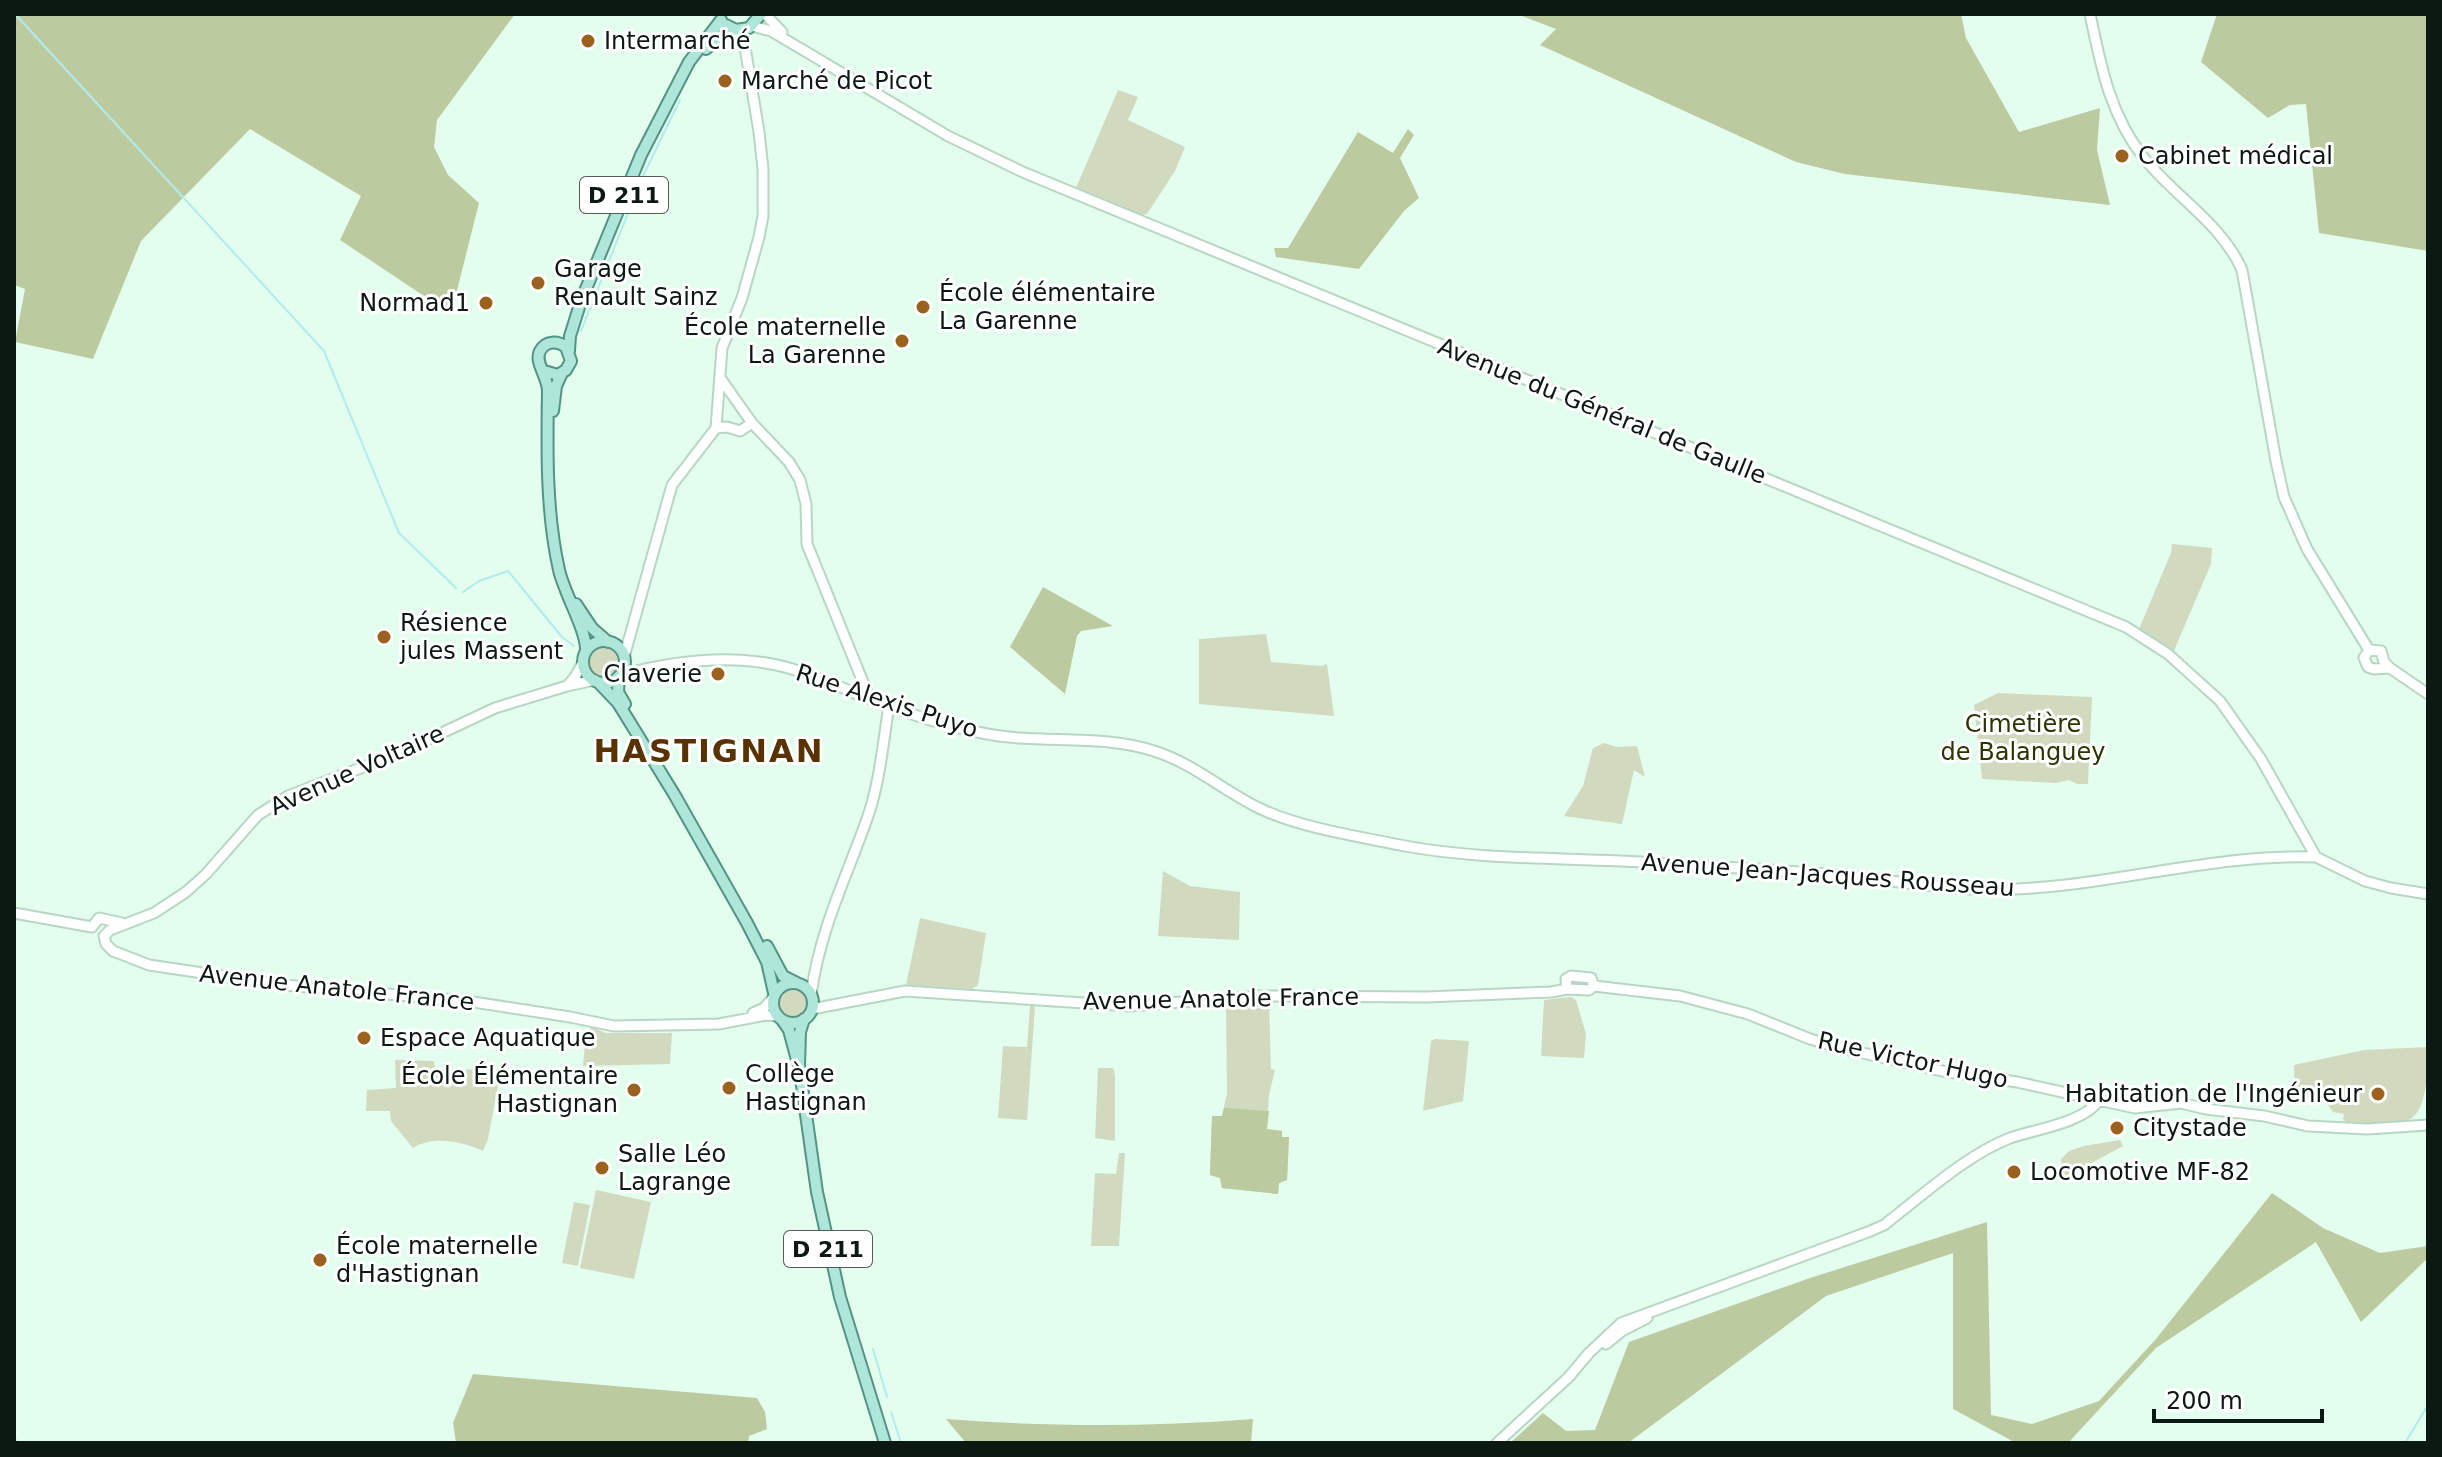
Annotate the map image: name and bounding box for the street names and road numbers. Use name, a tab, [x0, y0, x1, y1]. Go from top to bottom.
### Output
road number: D 211	[580, 177, 668, 213]
street label: Avenue du Général de Gaulle	[1434, 332, 1770, 490]
street label: Rue Alexis Puyo	[792, 658, 982, 744]
street label: Avenue Voltaire	[266, 719, 448, 821]
street label: Avenue Jean-Jacques Rousseau	[1640, 848, 2016, 902]
street label: Avenue Anatole France	[198, 960, 476, 1016]
street label: Avenue Anatole France	[1083, 983, 1359, 1015]
street label: Rue Victor Hugo	[1815, 1026, 2011, 1094]
road number: D 211	[784, 1231, 872, 1267]

